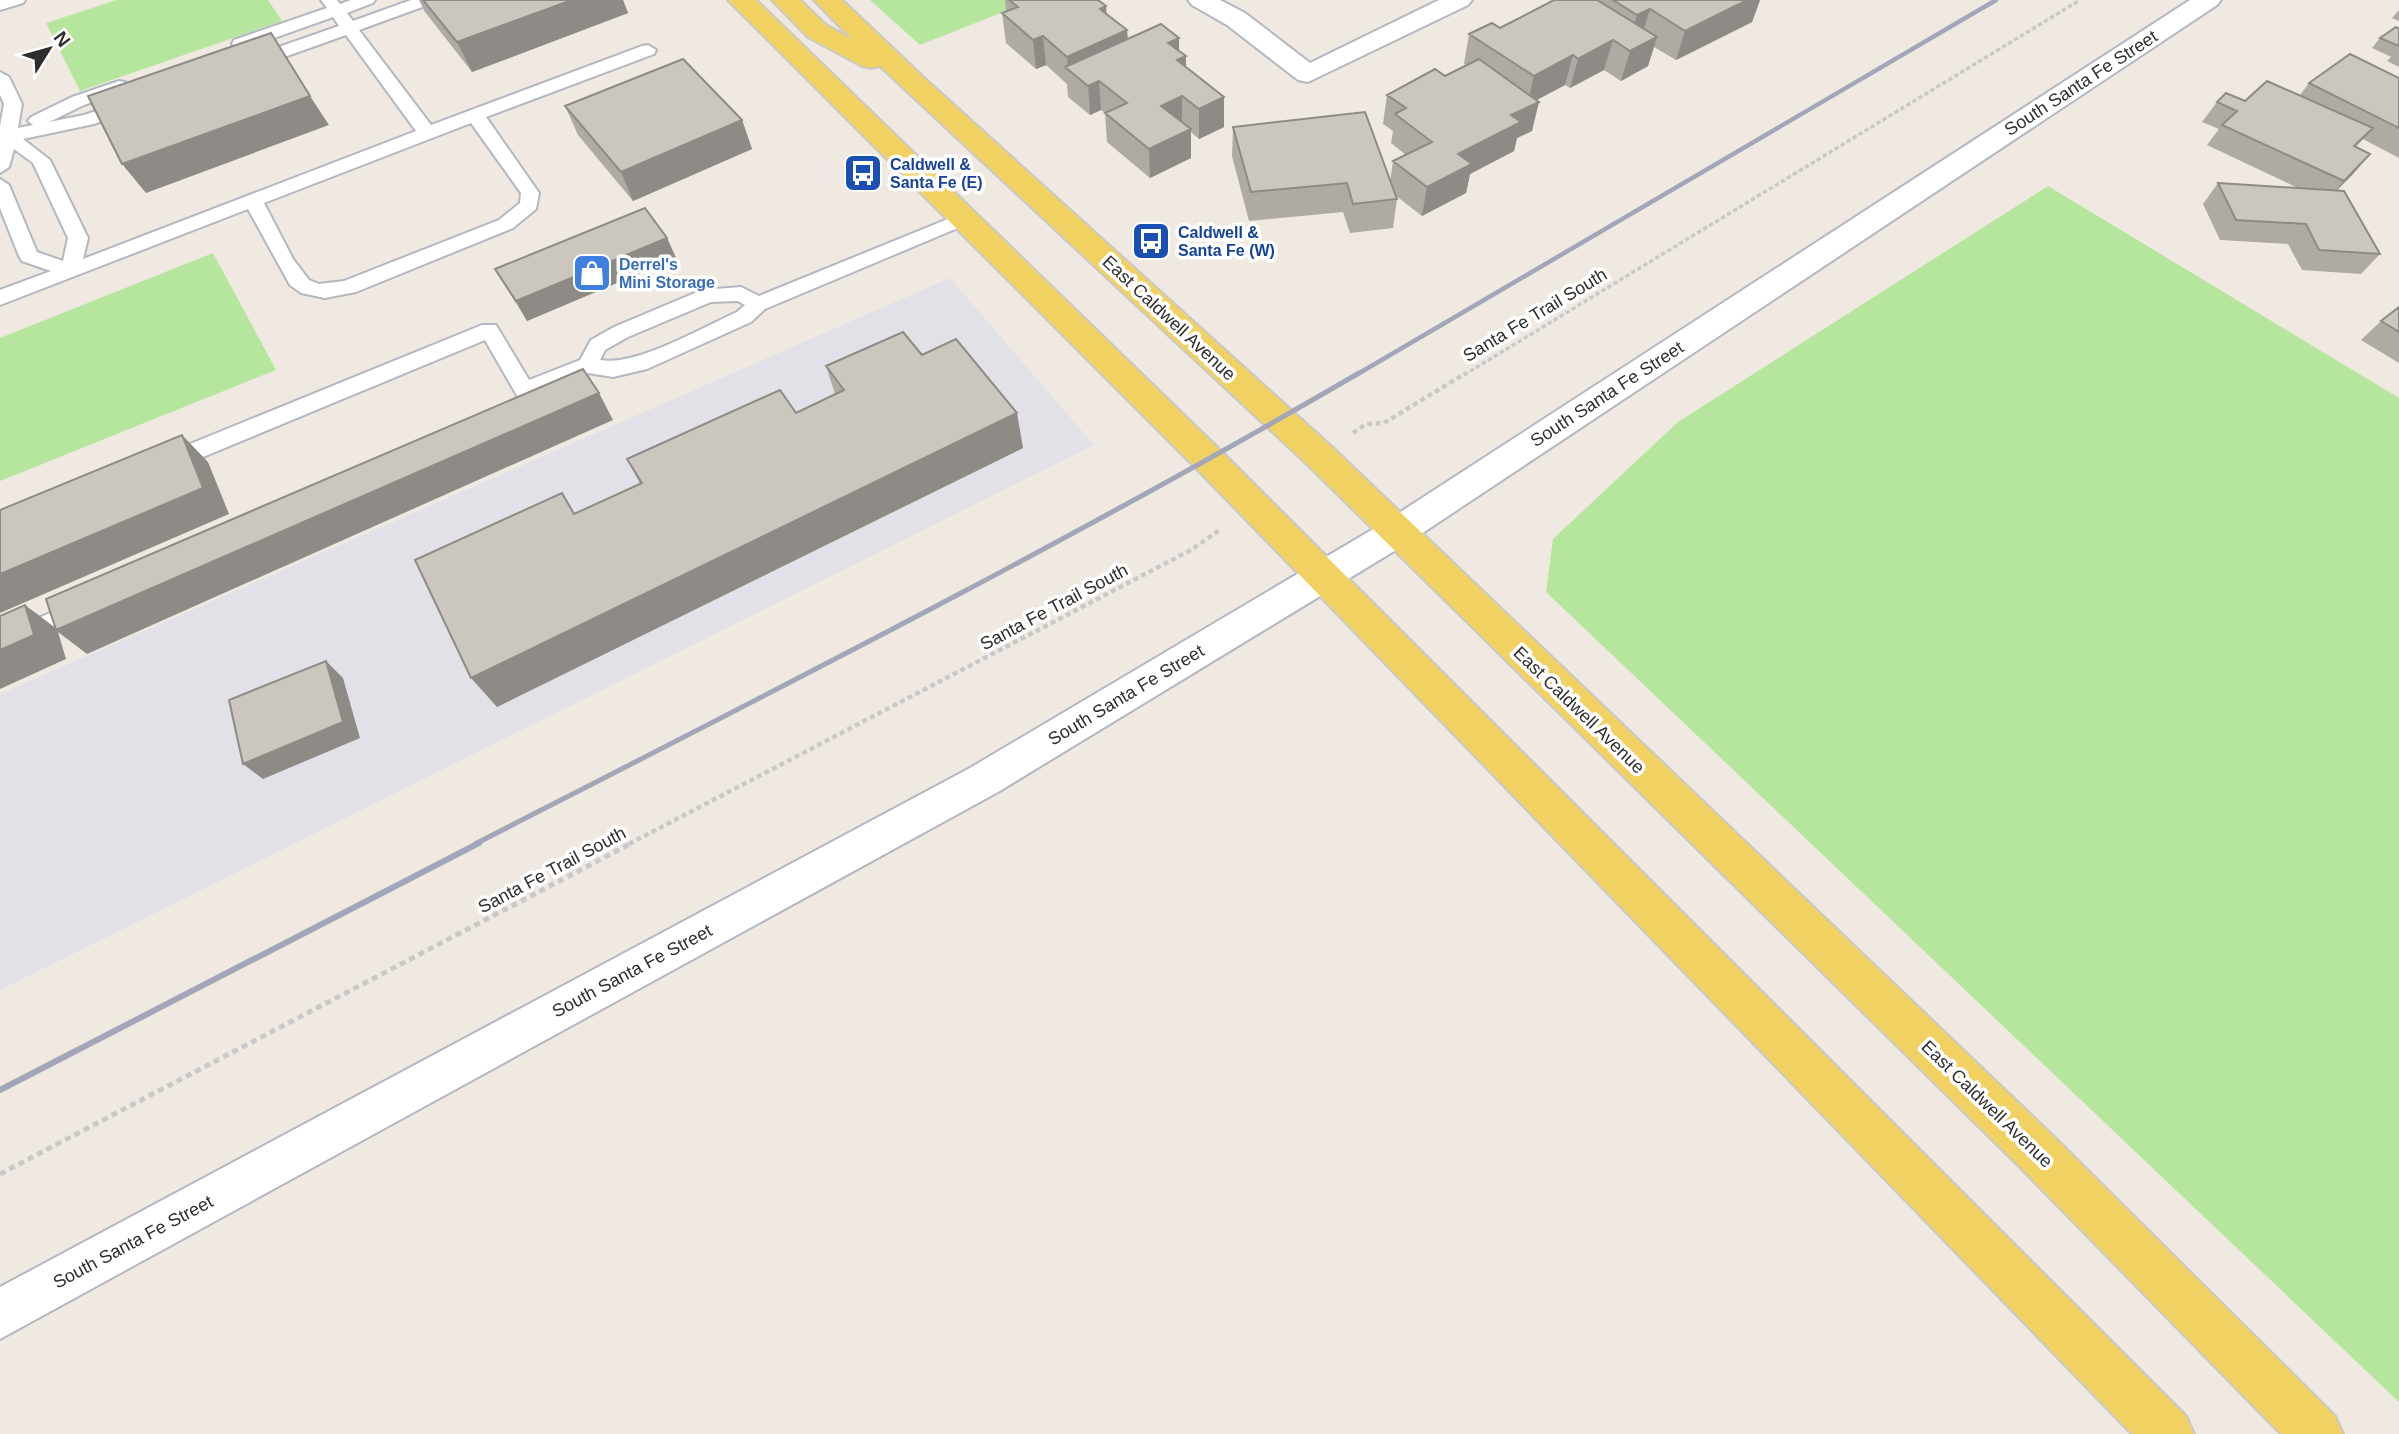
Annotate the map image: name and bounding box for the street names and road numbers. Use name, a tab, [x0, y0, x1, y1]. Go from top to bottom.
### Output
street label: South Santa Fe Street	[2001, 26, 2161, 140]
street label: East Caldwell Avenue	[1099, 251, 1239, 385]
street label: Santa Fe Trail South	[1460, 264, 1610, 366]
street label: South Santa Fe Street	[1527, 337, 1687, 451]
street label: Santa Fe Trail South	[977, 560, 1131, 654]
street label: South Santa Fe Street	[1045, 641, 1207, 749]
street label: East Caldwell Avenue	[1510, 642, 1648, 778]
street label: Santa Fe Trail South	[475, 823, 629, 917]
street label: South Santa Fe Street	[549, 920, 715, 1022]
street label: East Caldwell Avenue	[1918, 1036, 2056, 1172]
street label: South Santa Fe Street	[50, 1191, 216, 1293]

